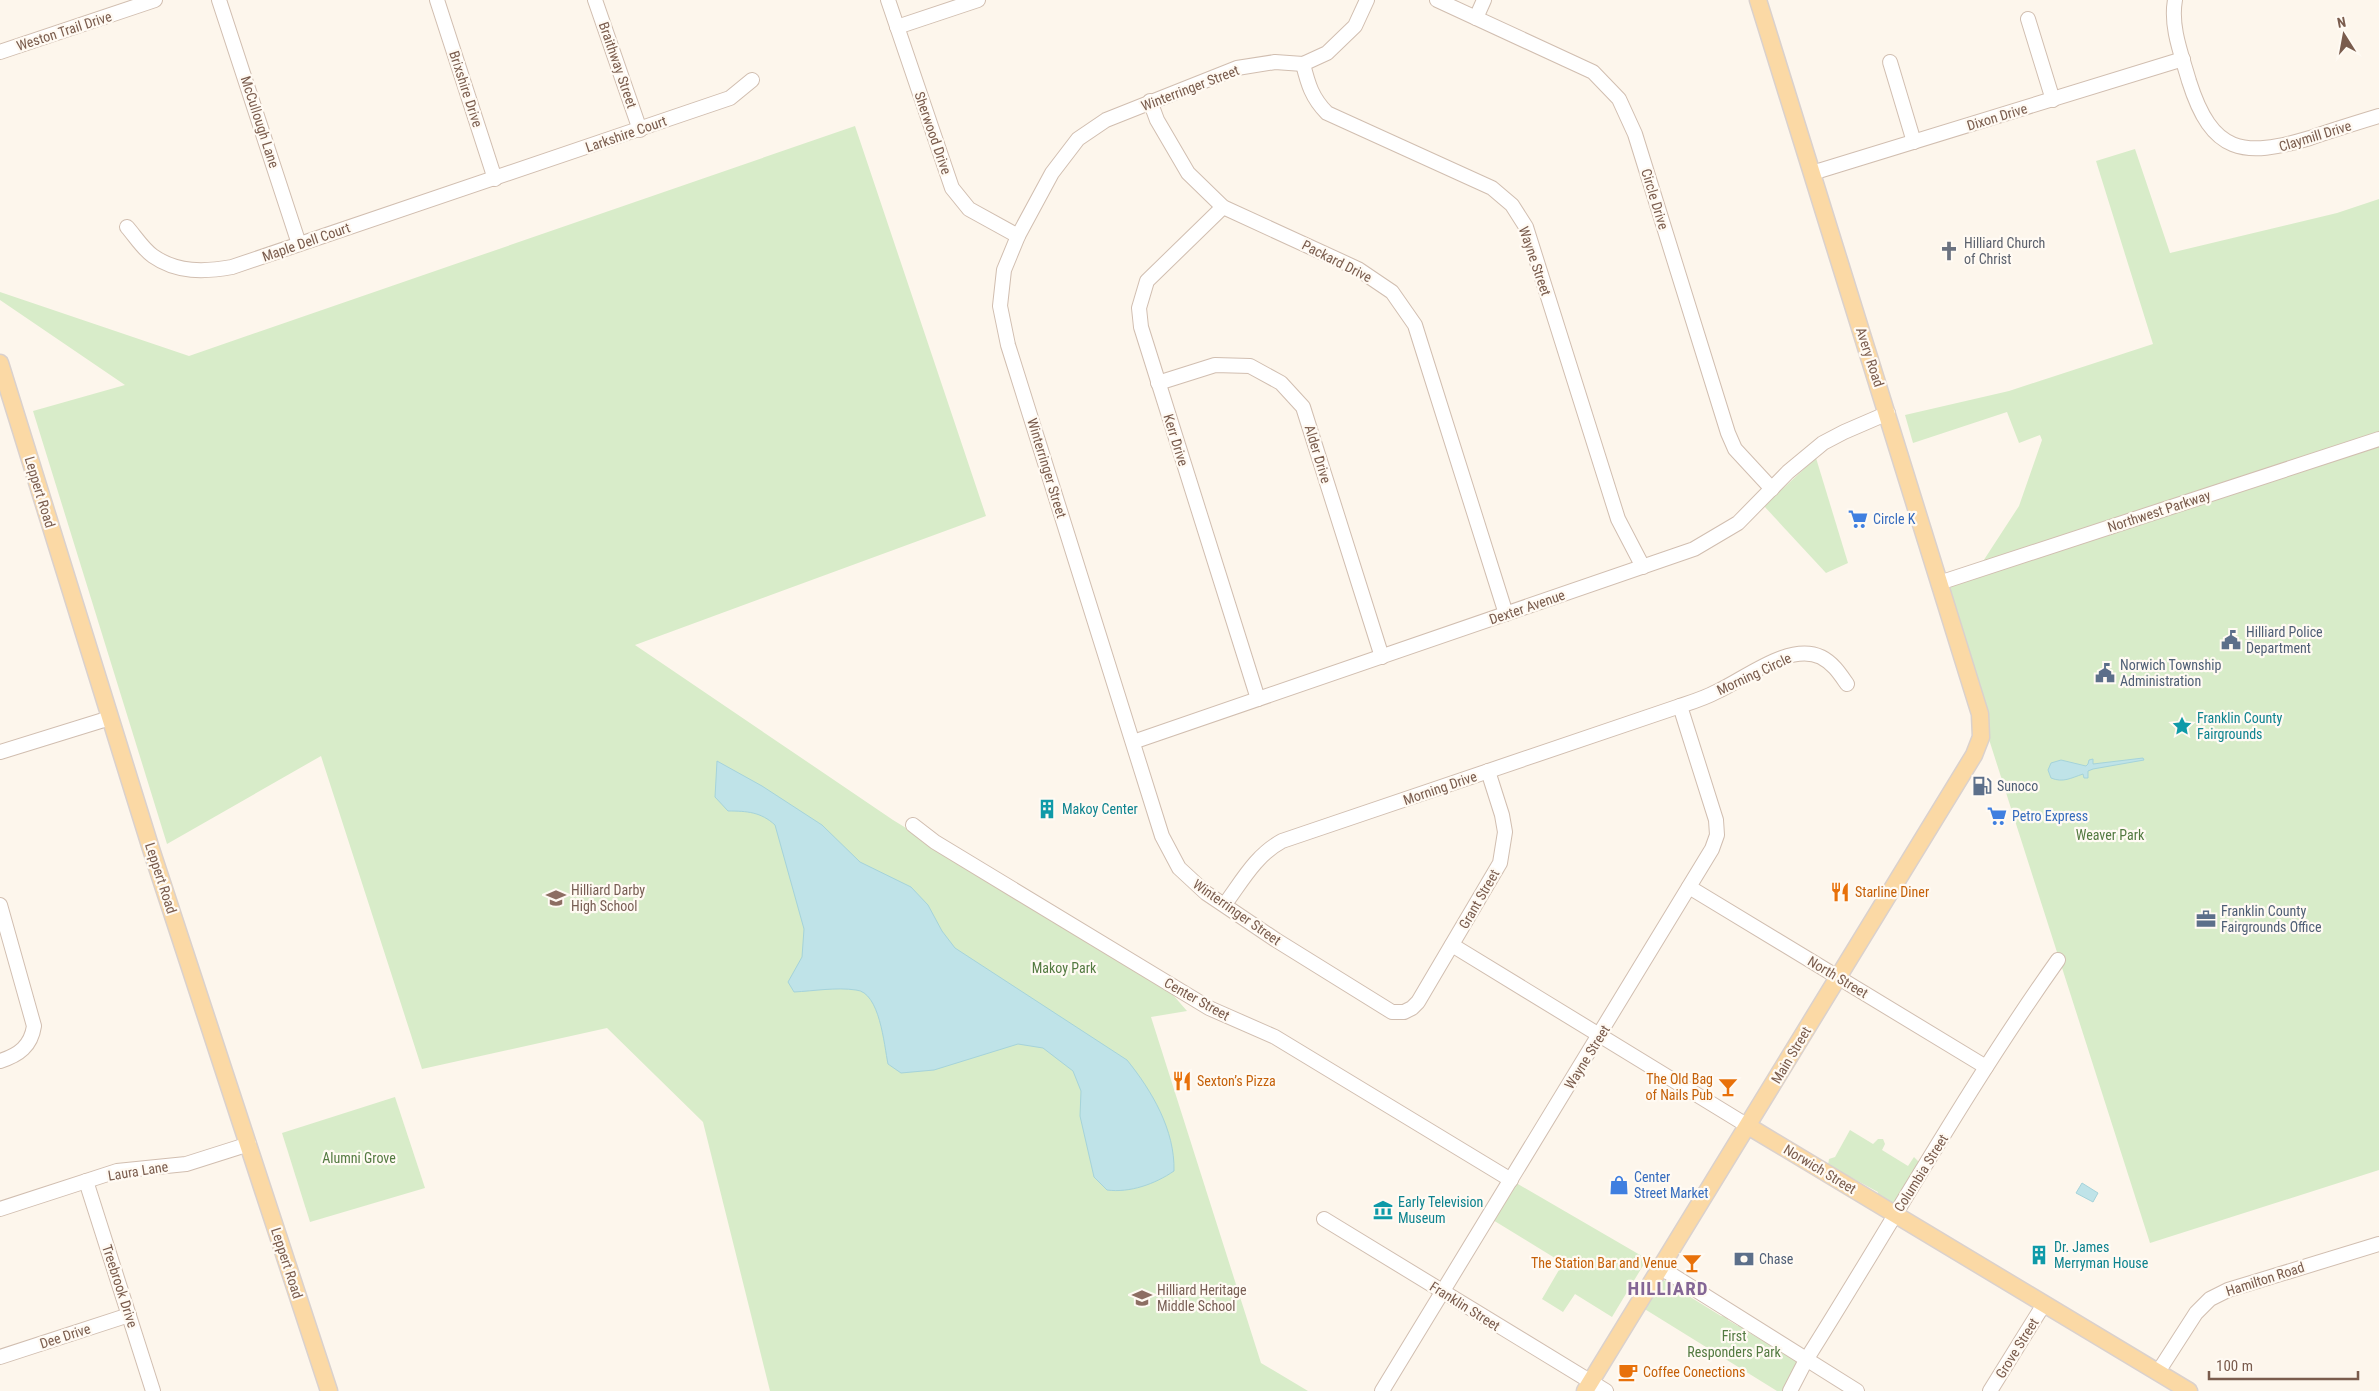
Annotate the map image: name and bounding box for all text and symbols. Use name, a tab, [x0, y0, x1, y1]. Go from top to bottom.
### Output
street label: Weston Trail Drive	[14, 8, 114, 54]
north arrow	[2319, 10, 2369, 60]
text: N	[2336, 14, 2347, 31]
street label: Braithway Street	[596, 20, 640, 110]
street label: Brixshire Drive	[446, 49, 486, 130]
street label: Winterringer Street	[1139, 62, 1241, 114]
street label: McCullough Lane	[238, 74, 283, 170]
street label: Sherwood Drive	[911, 90, 955, 177]
street label: Dixon Drive	[1965, 100, 2029, 134]
street label: Larkshire Court	[583, 113, 669, 155]
street label: Claymill Drive	[2277, 117, 2354, 155]
street label: Circle Drive	[1638, 167, 1672, 232]
street label: Maple Dell Court	[260, 219, 352, 265]
street label: Wayne Street	[1516, 224, 1554, 298]
place label: Hilliard Church of Christ	[1964, 235, 2045, 267]
street label: Packard Drive	[1299, 237, 1375, 286]
church icon: Hilliard Church of Christ	[1938, 240, 1960, 262]
street label: Avery Road	[1853, 325, 1887, 389]
street label: Kerr Drive	[1160, 412, 1192, 468]
street label: Winterringer Street	[1024, 416, 1070, 520]
street label: Alder Drive	[1302, 423, 1335, 486]
street label: Leppert Road	[22, 454, 58, 530]
street label: Northwest Parkway	[2106, 487, 2213, 535]
supermarket icon: Circle K	[1847, 508, 1869, 530]
place label: Circle K	[1873, 511, 1916, 527]
street label: Dexter Avenue	[1487, 586, 1567, 627]
place label: Hilliard Police Department	[2246, 624, 2323, 656]
public building icon: Hilliard Police Department	[2220, 629, 2242, 651]
street label: Morning Circle	[1714, 650, 1794, 698]
place label: Norwich Township Administration	[2120, 657, 2221, 689]
public building icon: Norwich Township Administration	[2094, 662, 2116, 684]
place label: Franklin County Fairgrounds	[2197, 710, 2282, 742]
place icon: Franklin County Fairgrounds	[2171, 715, 2193, 737]
street label: Morning Drive	[1401, 768, 1479, 808]
fuel station icon: Sunoco	[1971, 775, 1993, 797]
place label: Sunoco	[1997, 778, 2038, 794]
building icon: Makoy Center	[1036, 798, 1058, 820]
place label: Makoy Center	[1062, 801, 1138, 817]
supermarket icon: Petro Express	[1986, 805, 2008, 827]
place label: Petro Express	[2012, 808, 2088, 824]
park label: Weaver Park	[2076, 827, 2145, 843]
street label: Leppert Road	[142, 840, 180, 916]
street label: Grant Street	[1456, 866, 1502, 932]
street label: Winterringer Street	[1190, 876, 1284, 948]
restaurant icon: Starline Diner	[1829, 881, 1851, 903]
place label: Hilliard Darby High School	[571, 882, 645, 914]
place label: Starline Diner	[1855, 884, 1929, 900]
school or university icon: Hilliard Darby High School	[545, 887, 567, 909]
place label: Franklin County Fairgrounds Office	[2221, 903, 2322, 935]
office icon: Franklin County Fairgrounds Office	[2195, 908, 2217, 930]
street label: North Street	[1805, 953, 1871, 1001]
park label: Makoy Park	[1032, 960, 1097, 976]
street label: Center Street	[1162, 974, 1232, 1024]
street label: Wayne Street	[1561, 1022, 1613, 1092]
street label: Main Street	[1768, 1024, 1814, 1086]
restaurant icon: Sexton’s Pizza	[1171, 1070, 1193, 1092]
place label: The Old Bag of Nails Pub	[1645, 1071, 1713, 1103]
place label: Sexton’s Pizza	[1197, 1073, 1276, 1089]
bar icon: The Old Bag of Nails Pub	[1717, 1076, 1739, 1098]
street label: Columbia Street	[1891, 1131, 1951, 1215]
street label: Norwich Street	[1781, 1141, 1859, 1197]
park label: Alumni Grove	[322, 1150, 396, 1166]
street label: Laura Lane	[107, 1158, 170, 1184]
place label: Center Street Market	[1634, 1169, 1708, 1201]
shop icon: Center Street Market	[1608, 1174, 1630, 1196]
place label: Early Television Museum	[1398, 1194, 1483, 1226]
museum icon: Early Television Museum	[1372, 1199, 1394, 1221]
street label: Leppert Road	[268, 1225, 306, 1301]
place label: Dr. James Merryman House	[2054, 1239, 2149, 1271]
street label: Treebrook Drive	[99, 1242, 141, 1330]
building icon: Dr. James Merryman House	[2028, 1244, 2050, 1266]
bank icon: Chase	[1733, 1248, 1755, 1270]
place label: Chase	[1759, 1251, 1794, 1267]
bar icon: The Station Bar and Venue	[1681, 1252, 1703, 1274]
place label: The Station Bar and Venue	[1531, 1255, 1677, 1271]
street label: Hamilton Road	[2224, 1259, 2306, 1299]
district label: HILLIARD	[1628, 1277, 1708, 1300]
street label: Franklin Street	[1427, 1278, 1503, 1334]
place label: Hilliard Heritage Middle School	[1157, 1282, 1247, 1314]
school or university icon: Hilliard Heritage Middle School	[1131, 1287, 1153, 1309]
street label: Grove Street	[1992, 1315, 2042, 1381]
street label: Dee Drive	[38, 1320, 93, 1352]
park label: First Responders Park	[1687, 1328, 1781, 1360]
scale bar	[2209, 1348, 2358, 1380]
text: 100 m	[2216, 1357, 2253, 1375]
cafe icon: Coffee Conections	[1617, 1361, 1639, 1383]
place label: Coffee Conections	[1643, 1364, 1745, 1380]

